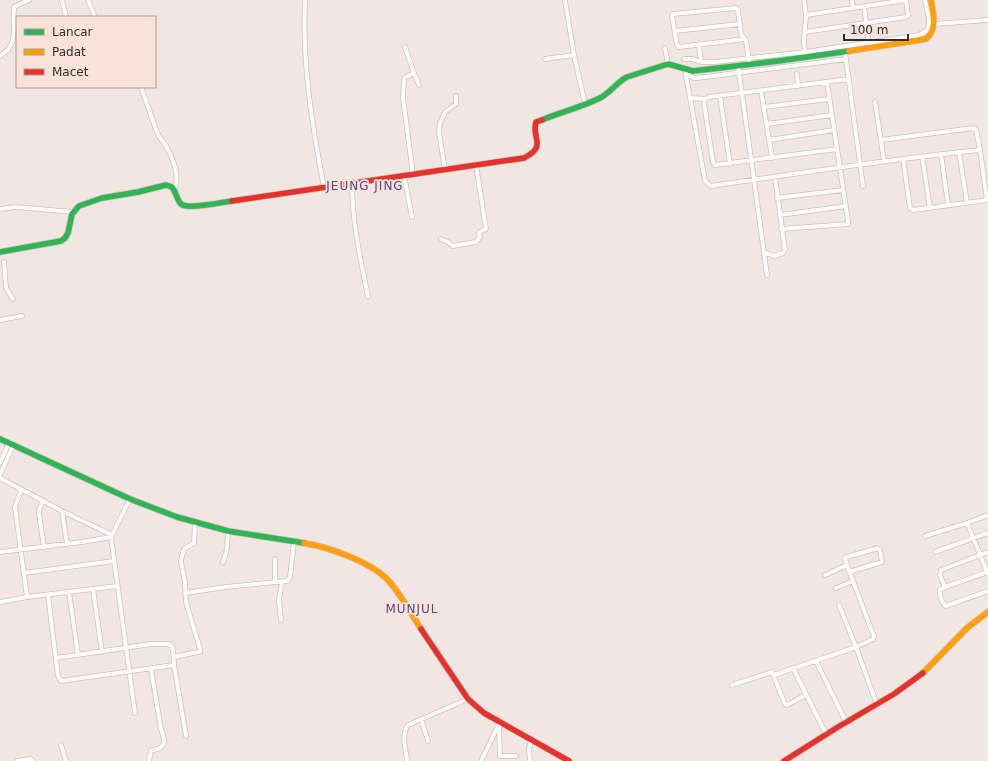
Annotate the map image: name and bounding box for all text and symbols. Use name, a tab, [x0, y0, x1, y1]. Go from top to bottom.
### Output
legend	[16, 16, 156, 88]
scale bar	[844, 16, 908, 42]
text: 100 m	[850, 23, 888, 37]
text: Lancar	[52, 25, 93, 39]
text: Padat	[52, 45, 86, 59]
text: Macet	[52, 65, 89, 79]
district label: JEUNG JING	[325, 179, 404, 193]
district label: MUNJUL	[385, 602, 439, 616]

